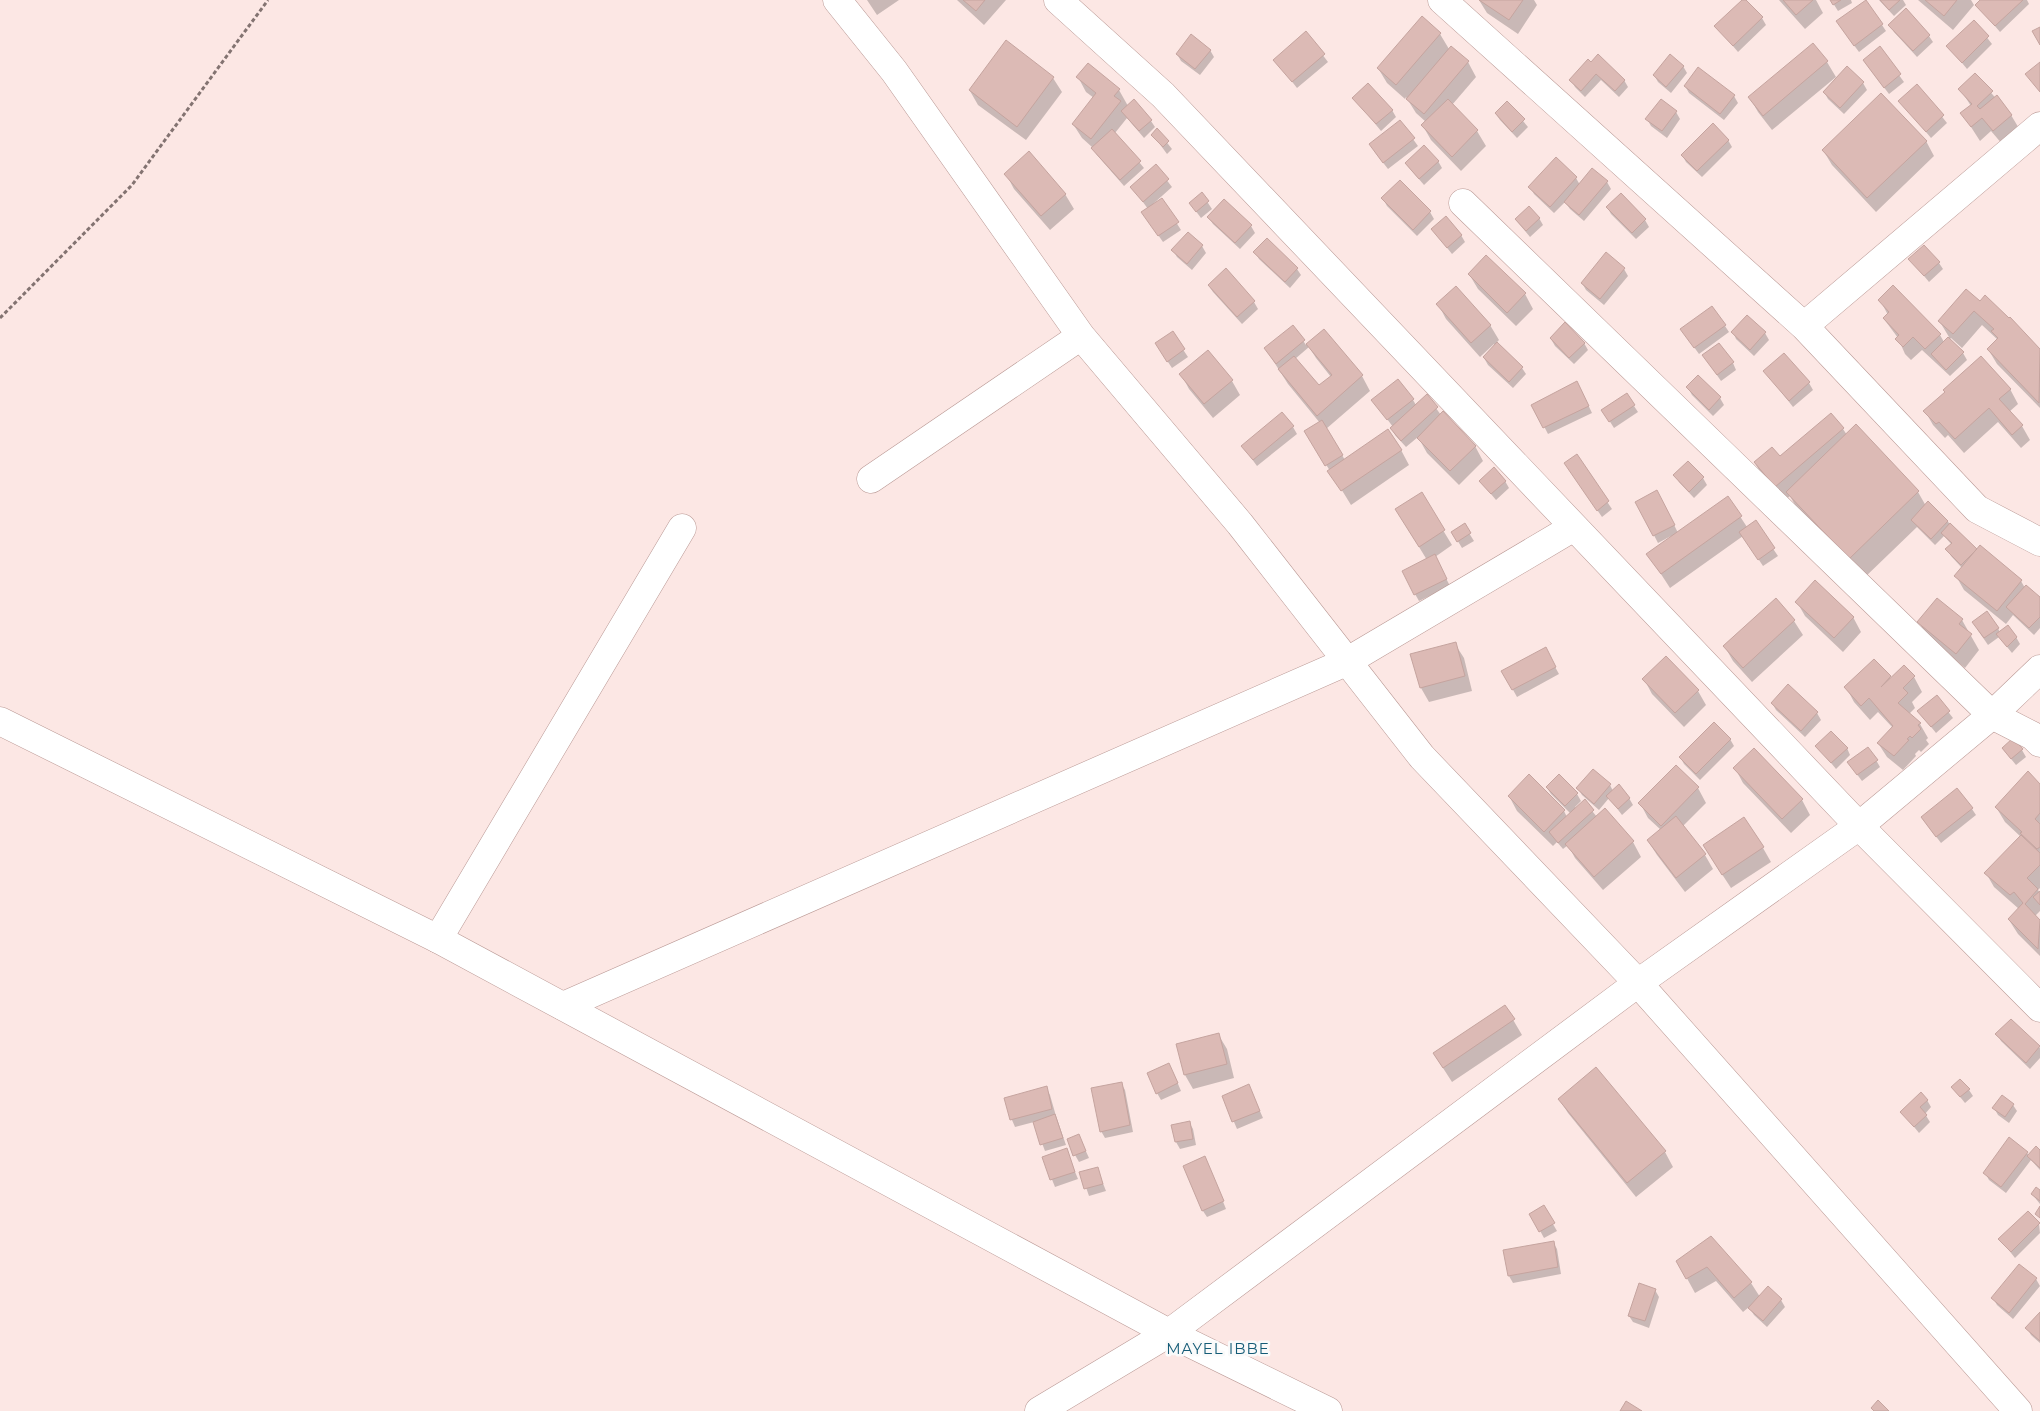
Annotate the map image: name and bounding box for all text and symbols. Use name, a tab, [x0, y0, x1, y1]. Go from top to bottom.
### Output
district label: MAYEL IBBE	[1166, 1339, 1270, 1358]

